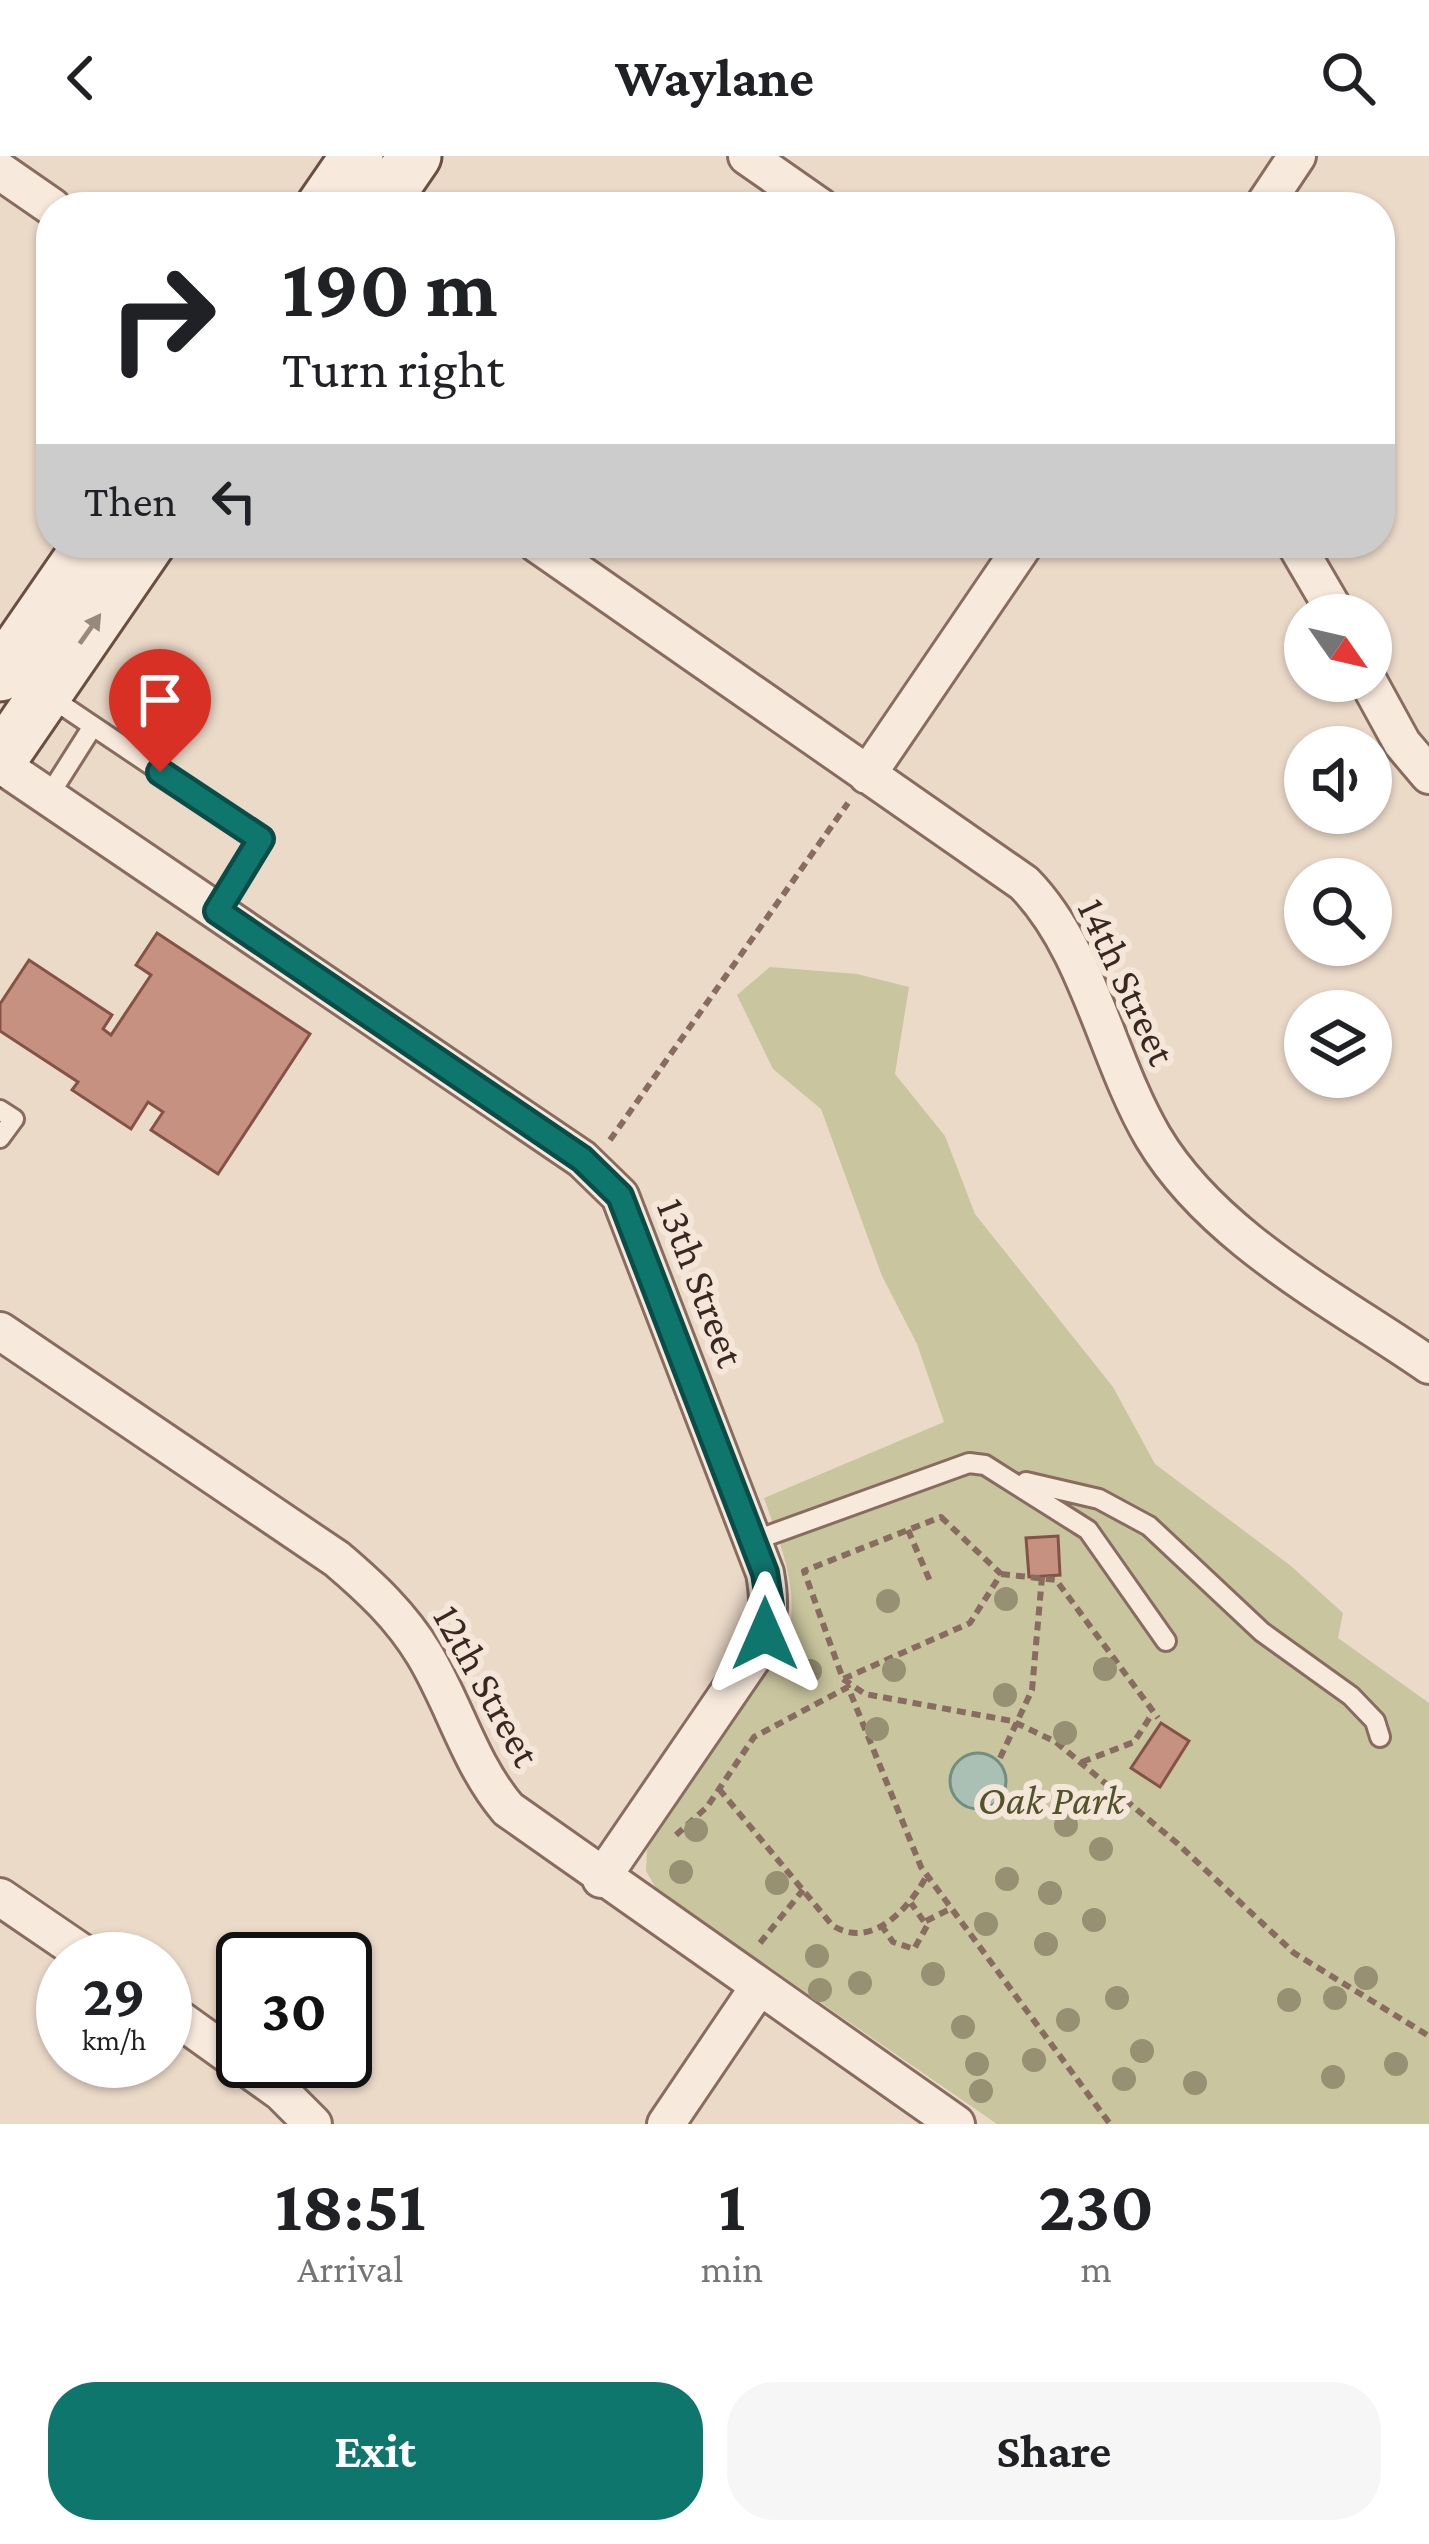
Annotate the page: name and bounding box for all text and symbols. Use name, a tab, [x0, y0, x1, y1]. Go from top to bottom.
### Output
icon: back	[48, 45, 114, 111]
icon: search	[1315, 45, 1381, 111]
text: Waylane	[615, 48, 814, 108]
icon: right	[84, 240, 240, 396]
text: 190 m	[282, 241, 498, 334]
text: Turn right	[282, 339, 504, 399]
icon: left	[201, 468, 267, 534]
text: Then	[84, 476, 177, 526]
north arrow	[1284, 594, 1392, 702]
map controls	[1284, 594, 1392, 1098]
one-way arrow	[78, 612, 101, 645]
pin	[109, 649, 211, 772]
icon: arrive	[127, 667, 193, 733]
button: sound	[1284, 726, 1392, 834]
button: search	[1284, 858, 1392, 966]
street label: 14th Street	[1069, 891, 1187, 1073]
button: layers	[1284, 990, 1392, 1098]
street label: 13th Street	[648, 1191, 756, 1374]
position arrow	[702, 1571, 828, 1697]
street label: 12th Street	[424, 1597, 551, 1775]
park label: Oak Park	[978, 1776, 1126, 1823]
speed limit sign: 30	[216, 1932, 372, 2088]
text: 29	[82, 1961, 146, 2028]
text: km/h	[82, 2023, 146, 2056]
text: 18:51	[275, 2165, 426, 2245]
text: 1	[719, 2165, 746, 2245]
text: 230	[1038, 2165, 1154, 2245]
text: Arrival	[297, 2247, 403, 2290]
text: min	[701, 2247, 763, 2290]
text: m	[1080, 2247, 1112, 2290]
button: Exit	[48, 2382, 703, 2520]
button: Share	[727, 2382, 1381, 2520]

